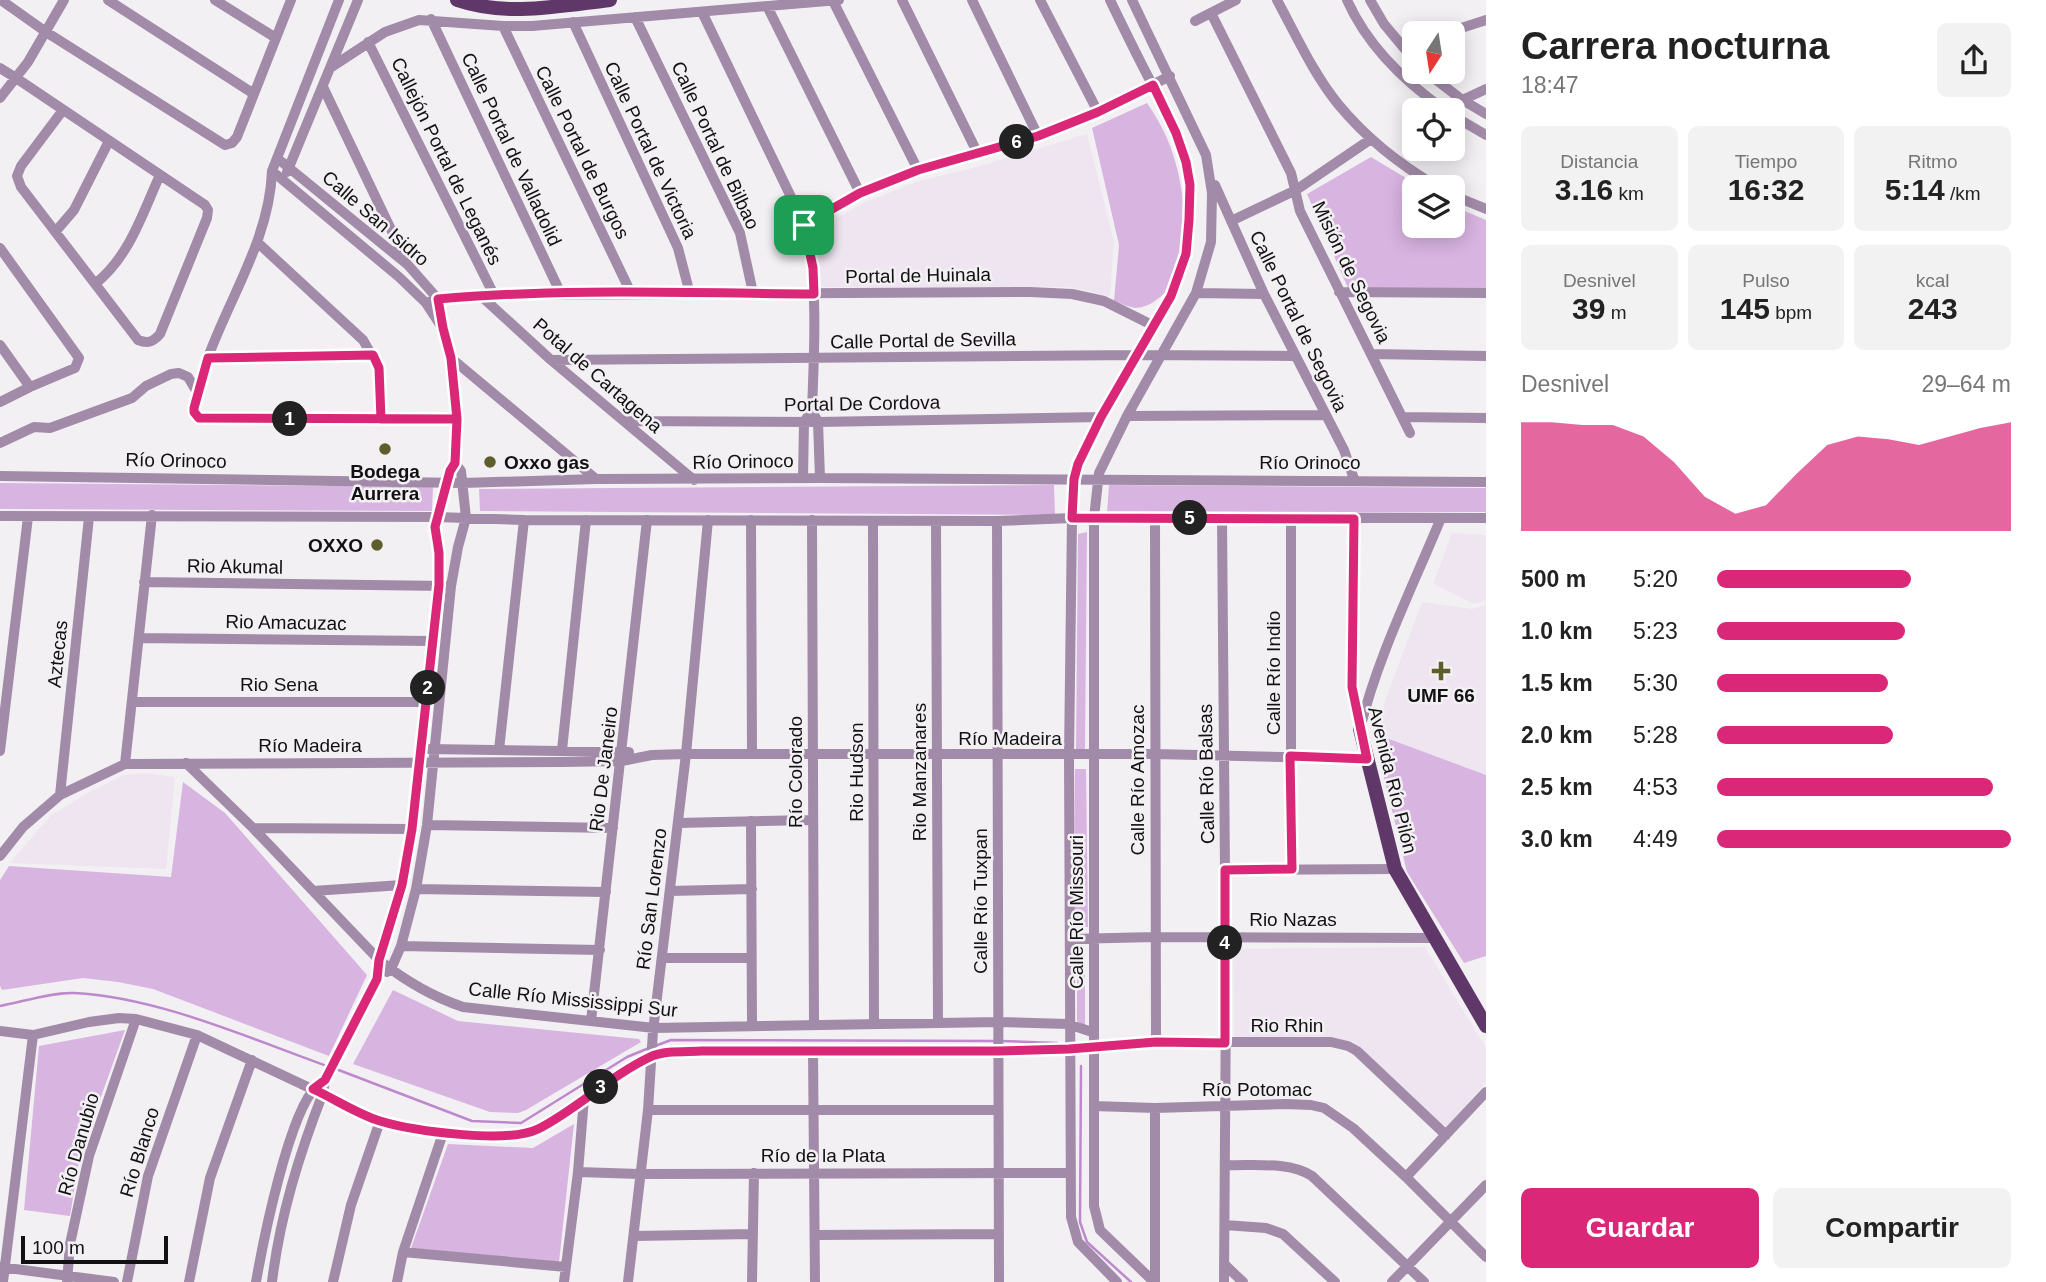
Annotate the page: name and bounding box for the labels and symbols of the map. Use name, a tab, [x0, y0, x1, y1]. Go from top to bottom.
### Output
north arrow	[1402, 21, 1465, 84]
street label: Calle Portal de Valladolid	[457, 49, 566, 249]
street label: Callejón Portal de Leganés	[387, 54, 506, 268]
street label: Calle Portal de Victoria	[600, 58, 701, 242]
street label: Calle Portal de Bilbao	[667, 58, 764, 232]
street label: Calle Portal de Burgos	[531, 62, 634, 242]
pin: 6	[1000, 124, 1034, 160]
street label: Calle San Isidro	[318, 166, 433, 270]
pin	[774, 195, 834, 255]
street label: Misión de Segovia	[1308, 198, 1395, 347]
street label: Calle Portal de Segovia	[1246, 227, 1352, 415]
street label: Portal de Huinala	[845, 264, 991, 287]
street label: Potal de Cartagena	[529, 314, 667, 437]
street label: Calle Portal de Sevilla	[830, 328, 1017, 353]
street label: Portal De Cordova	[784, 392, 941, 415]
pin: 1	[272, 402, 308, 436]
marker: Bodega Aurrera	[377, 441, 393, 457]
street label: Río Orinoco	[125, 449, 227, 472]
street label: Río Orinoco	[692, 450, 794, 473]
place label: Oxxo gas	[504, 452, 590, 473]
street label: Río Orinoco	[1259, 452, 1361, 473]
marker: Oxxo gas	[482, 454, 498, 470]
place label: Bodega Aurrera	[350, 461, 420, 504]
pin: 5	[1172, 500, 1208, 536]
place label: OXXO	[308, 535, 363, 556]
marker: OXXO	[369, 537, 385, 553]
street label: Rio Akumal	[187, 555, 283, 578]
street label: Rio Amacuzac	[225, 611, 347, 634]
street label: Calle Río Indio	[1263, 611, 1284, 735]
street label: Aztecas	[44, 619, 71, 689]
marker: UMF 66	[1431, 661, 1451, 681]
pin: 2	[410, 670, 446, 706]
street label: Rio Sena	[240, 674, 319, 695]
place label: UMF 66	[1407, 685, 1475, 706]
street label: Rio Manzanares	[909, 703, 930, 841]
street label: Calle Río Amozac	[1127, 704, 1148, 856]
street label: Calle Río Balsas	[1195, 704, 1218, 844]
street label: Avenida Río Pilón	[1364, 704, 1421, 856]
street label: Rio De Janeiro	[585, 705, 622, 833]
street label: Río Colorado	[785, 716, 806, 828]
street label: Rio Hudson	[846, 722, 867, 822]
street label: Río Madeira	[958, 728, 1062, 749]
street label: Río Madeira	[258, 735, 362, 756]
street label: Río San Lorenzo	[632, 827, 671, 971]
street label: Calle Río Tuxpan	[970, 828, 991, 974]
street label: Calle Río Missouri	[1066, 835, 1087, 989]
street label: Rio Nazas	[1249, 909, 1337, 930]
pin: 4	[1208, 926, 1242, 960]
street label: Calle Río Mississippi Sur	[467, 978, 679, 1021]
street label: Rio Rhin	[1251, 1015, 1323, 1036]
pin: 3	[584, 1070, 618, 1104]
street label: Río Potomac	[1202, 1079, 1312, 1100]
street label: Río Danubio	[54, 1090, 103, 1198]
street label: Río Blanco	[116, 1105, 163, 1200]
street label: Río de la Plata	[761, 1145, 886, 1166]
scale bar	[21, 1233, 168, 1265]

